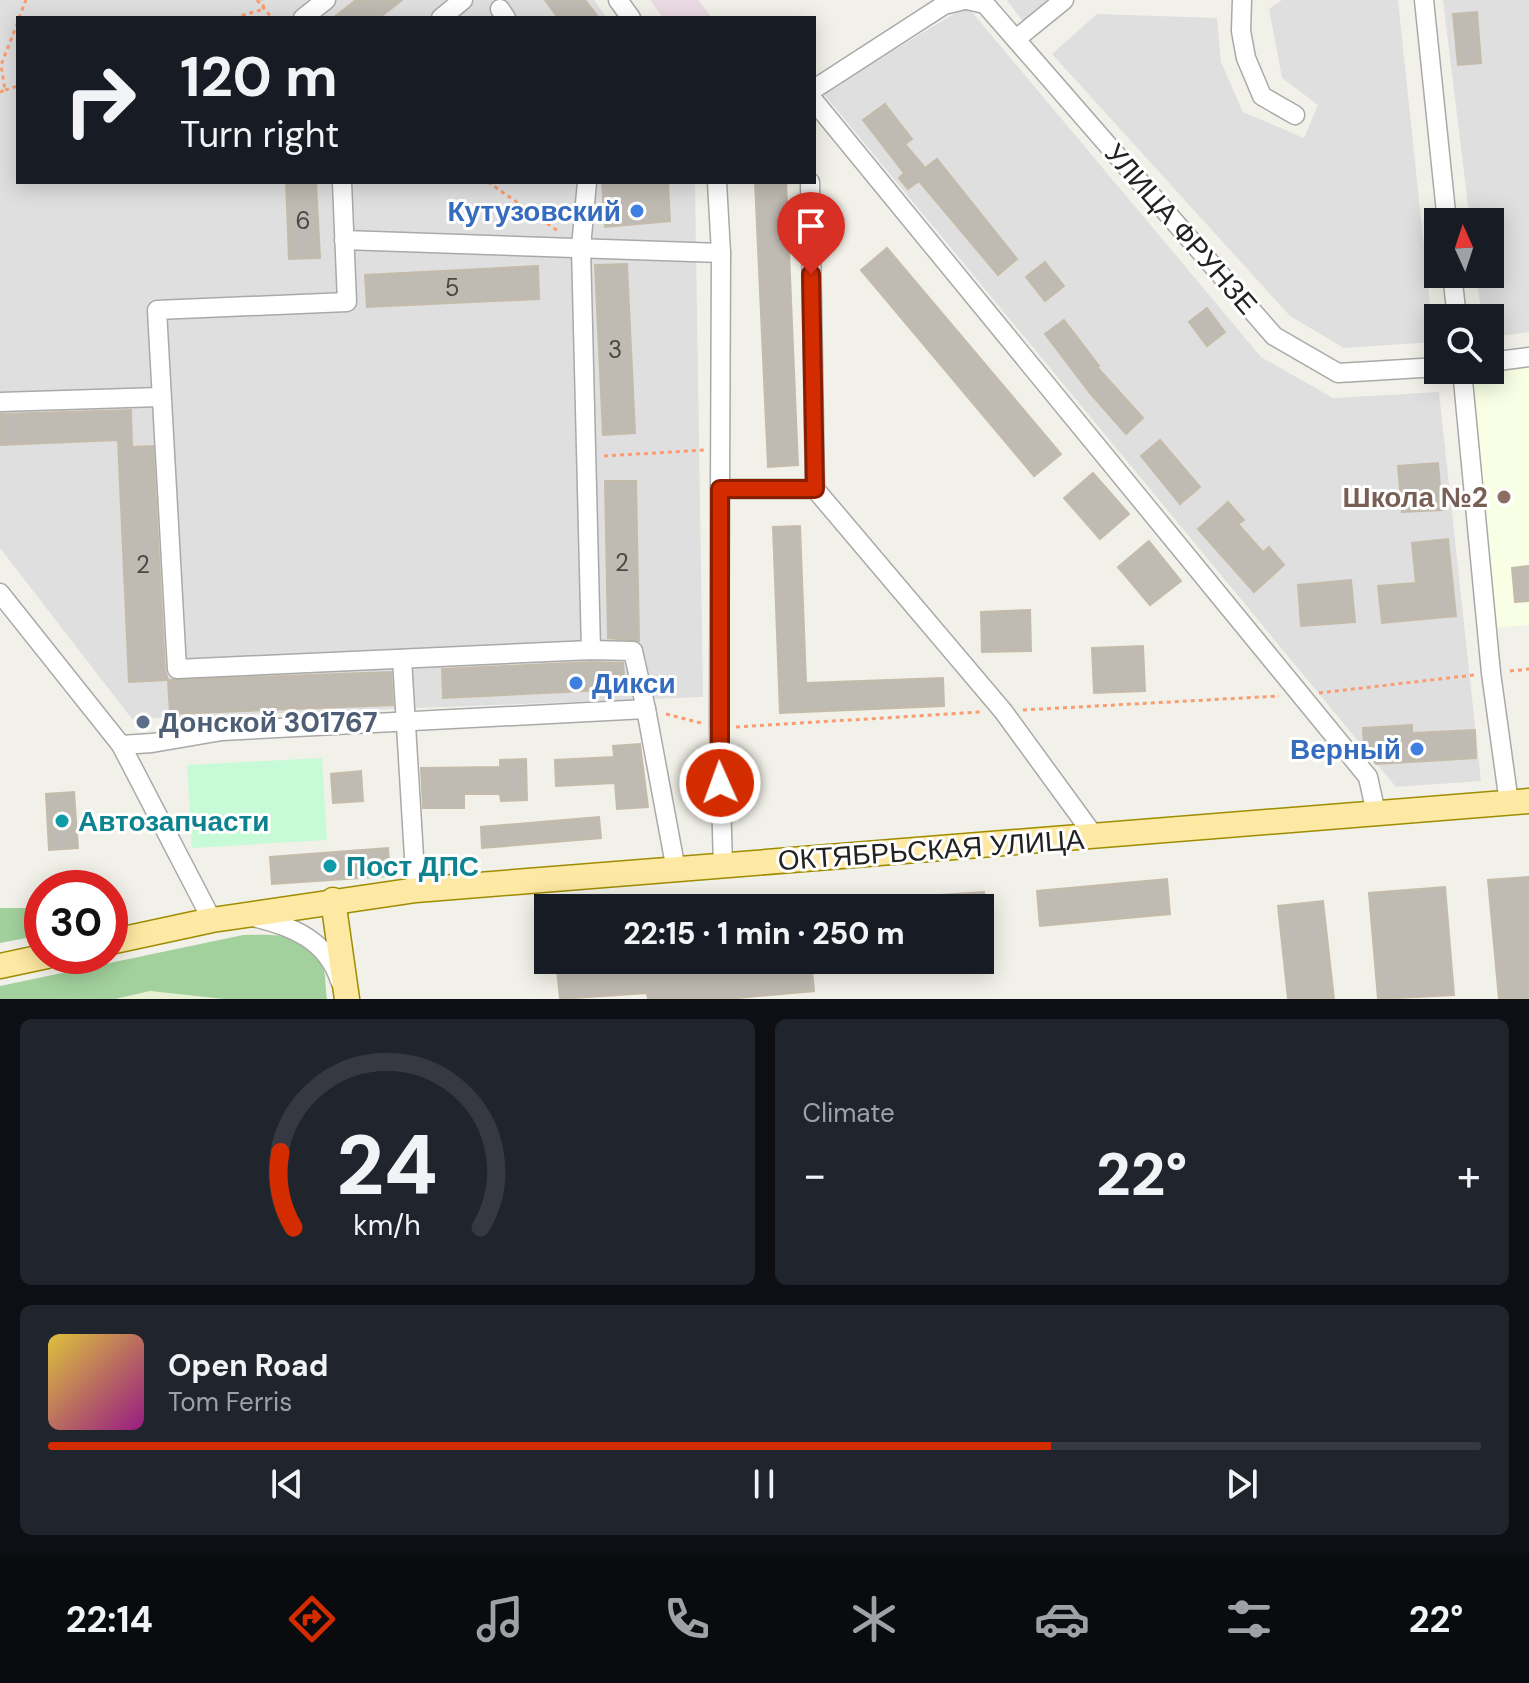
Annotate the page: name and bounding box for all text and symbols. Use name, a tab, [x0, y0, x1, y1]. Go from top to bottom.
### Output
text: 120 m	[180, 40, 338, 113]
icon: right	[48, 48, 152, 152]
text: Turn right	[180, 111, 339, 158]
street label: УЛИЦА ФРУНЗЕ	[1096, 136, 1266, 322]
pin	[777, 192, 845, 274]
place label: Кутузовский	[448, 193, 621, 230]
marker: Кутузовский	[628, 202, 646, 220]
icon: arrive	[789, 204, 833, 248]
house number: 6	[295, 205, 311, 236]
north arrow	[1424, 208, 1504, 288]
map controls	[1424, 208, 1504, 384]
house number: 5	[445, 272, 459, 303]
button: search	[1424, 304, 1504, 384]
house number: 3	[608, 334, 622, 365]
place label: Школа №2	[1343, 479, 1488, 516]
marker: Школа №2	[1495, 488, 1513, 506]
house number: 2	[615, 547, 629, 578]
house number: 2	[136, 549, 150, 580]
place label: Дикси	[592, 665, 676, 702]
marker: Дикси	[567, 674, 585, 692]
place label: Донской 301767	[159, 704, 377, 741]
marker: Донской 301767	[134, 713, 152, 731]
place label: Верный	[1290, 731, 1401, 768]
marker: Верный	[1408, 740, 1426, 758]
position arrow	[678, 741, 762, 825]
place label: Автозапчасти	[78, 803, 270, 840]
marker: Автозапчасти	[53, 812, 71, 830]
street label: ОКТЯБРЬСКАЯ УЛИЦА	[776, 821, 1086, 879]
place label: Пост ДПС	[346, 848, 479, 885]
marker: Пост ДПС	[321, 857, 339, 875]
speed limit sign: 30	[24, 870, 128, 974]
text: 22:15 · 1 min · 250 m	[623, 914, 905, 953]
text: Climate	[803, 1096, 895, 1130]
text: 24	[337, 1111, 438, 1220]
text: 22°	[1096, 1135, 1187, 1214]
text: −	[803, 1146, 827, 1204]
text: +	[1457, 1146, 1481, 1204]
text: km/h	[353, 1207, 421, 1244]
text: Open Road	[168, 1346, 328, 1385]
text: Tom Ferris	[168, 1385, 292, 1419]
icon: previous	[265, 1462, 309, 1506]
icon: pause	[742, 1462, 786, 1506]
icon: next	[1220, 1462, 1264, 1506]
icon: directions	[284, 1591, 340, 1647]
icon: music	[472, 1591, 528, 1647]
icon: phone	[659, 1591, 715, 1647]
icon: climate	[846, 1591, 902, 1647]
icon: car	[1034, 1591, 1090, 1647]
icon: filters	[1221, 1591, 1277, 1647]
text: 22:14	[66, 1596, 153, 1643]
text: 22°	[1409, 1596, 1463, 1643]

